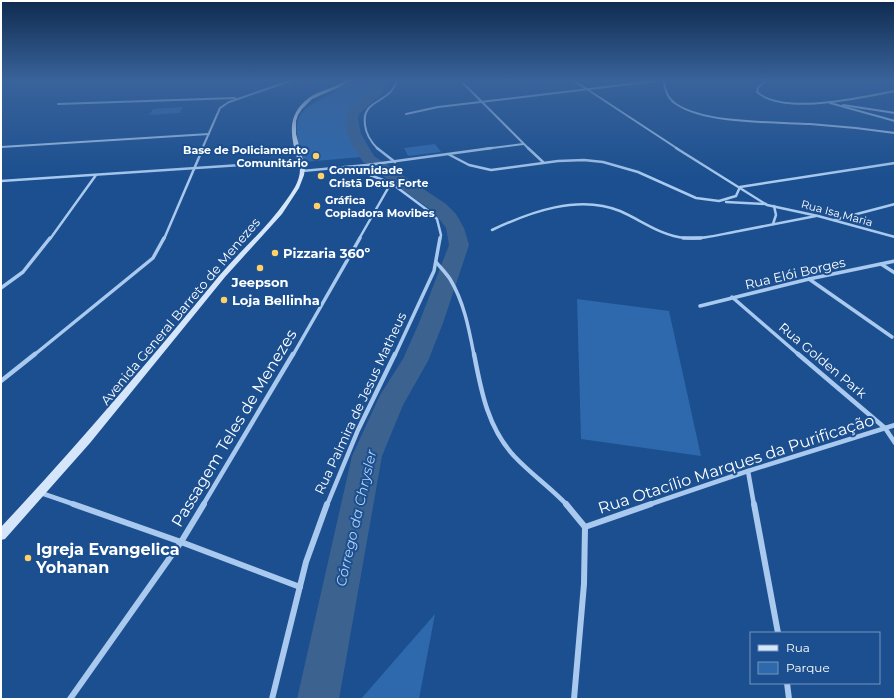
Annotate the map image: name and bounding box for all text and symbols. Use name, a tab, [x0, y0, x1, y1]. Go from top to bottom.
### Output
place label: Base de Policiamento Comunitário	[183, 143, 308, 170]
marker: Base de Policiamento Comunitário	[311, 151, 321, 161]
place label: Comunidade Cristã Deus Forte	[329, 163, 428, 190]
marker: Comunidade Cristã Deus Forte	[316, 171, 326, 181]
place label: Gráfica Copiadora Movibes	[325, 193, 435, 220]
street label: Rua Isa Maria	[800, 197, 874, 229]
marker: Gráfica Copiadora Movibes	[312, 201, 322, 211]
street label: Avenida General Barreto de Menezes	[97, 214, 263, 408]
place label: Pizzaria 360º	[283, 245, 371, 261]
marker: Pizzaria 360º	[270, 248, 280, 258]
street label: Rua Elói Borges	[743, 254, 847, 292]
marker: Jeepson	[255, 263, 265, 273]
place label: Jeepson	[231, 274, 288, 290]
place label: Loja Bellinha	[232, 292, 320, 308]
marker: Loja Bellinha	[219, 295, 229, 305]
street label: Rua Palmira de Jesus Matheus	[311, 309, 409, 497]
street label: Rua Golden Park	[776, 319, 870, 401]
street label: Passagem Teles de Menezes	[167, 326, 301, 530]
street label: Rua Otacílio Marques da Purificação	[596, 410, 876, 518]
water label: Córrego da Chrysler	[332, 447, 381, 588]
place label: Igreja Evangelica Yohanan	[35, 540, 180, 577]
marker: Igreja Evangelica Yohanan	[23, 553, 33, 563]
legend	[750, 632, 880, 684]
text: Rua	[786, 640, 810, 655]
text: Parque	[786, 660, 830, 675]

